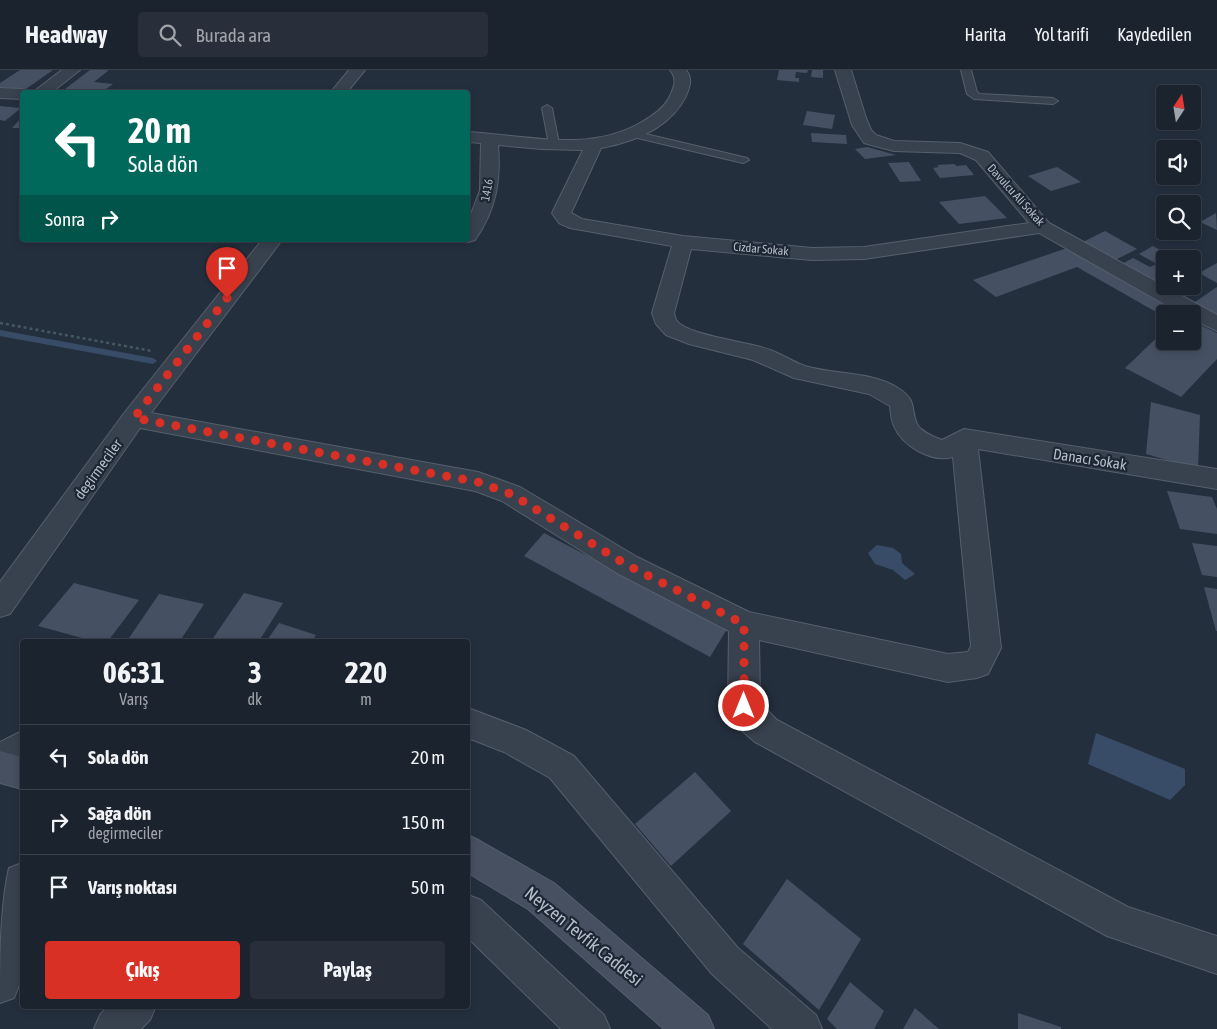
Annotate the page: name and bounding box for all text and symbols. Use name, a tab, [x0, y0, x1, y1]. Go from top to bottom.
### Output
search box	[138, 12, 488, 57]
text: Headway	[25, 21, 108, 48]
icon: search	[156, 21, 184, 49]
text: Burada ara	[196, 24, 271, 46]
text: Harita	[965, 24, 1006, 45]
text: Yol tarifi	[1034, 24, 1089, 45]
text: Kaydedilen	[1117, 24, 1192, 45]
north arrow	[1156, 85, 1201, 130]
map controls	[1156, 85, 1201, 350]
icon: left	[45, 110, 110, 175]
text: 20 m	[128, 110, 191, 150]
button: sound	[1156, 140, 1201, 185]
text: Sola dön	[128, 151, 198, 177]
street label: Davulcu Ali Sokak	[985, 161, 1048, 229]
street label: 1416	[478, 177, 496, 202]
button: search	[1156, 195, 1201, 240]
icon: right	[95, 205, 123, 233]
text: Sonra	[45, 208, 85, 230]
street label: Cizdar Sokak	[733, 240, 790, 258]
pin	[206, 247, 248, 298]
button: +	[1156, 250, 1201, 295]
icon: arrive	[213, 254, 241, 282]
button: −	[1156, 305, 1201, 350]
street label: degirmeciler	[71, 435, 126, 502]
street label: Danacı Sokak	[1052, 445, 1128, 473]
text: 06:31	[103, 655, 165, 689]
text: 3	[248, 655, 262, 689]
text: 220	[345, 655, 387, 689]
position arrow	[717, 679, 769, 731]
text: Varış	[119, 690, 148, 708]
text: dk	[247, 690, 262, 708]
text: m	[360, 690, 372, 708]
icon: left	[45, 743, 73, 771]
text: Sola dön	[88, 746, 149, 768]
text: 20 m	[411, 746, 445, 768]
text: Sağa dön	[88, 802, 151, 824]
icon: right	[45, 808, 73, 836]
text: 150 m	[402, 811, 445, 833]
text: degirmeciler	[88, 824, 163, 842]
icon: arrive	[45, 873, 73, 901]
text: Varış noktası	[88, 876, 177, 898]
text: 50 m	[411, 876, 445, 898]
street label: Neyzen Tevfik Caddesi	[521, 882, 647, 990]
button: Çıkış	[45, 941, 240, 999]
button: Paylaş	[250, 941, 445, 999]

